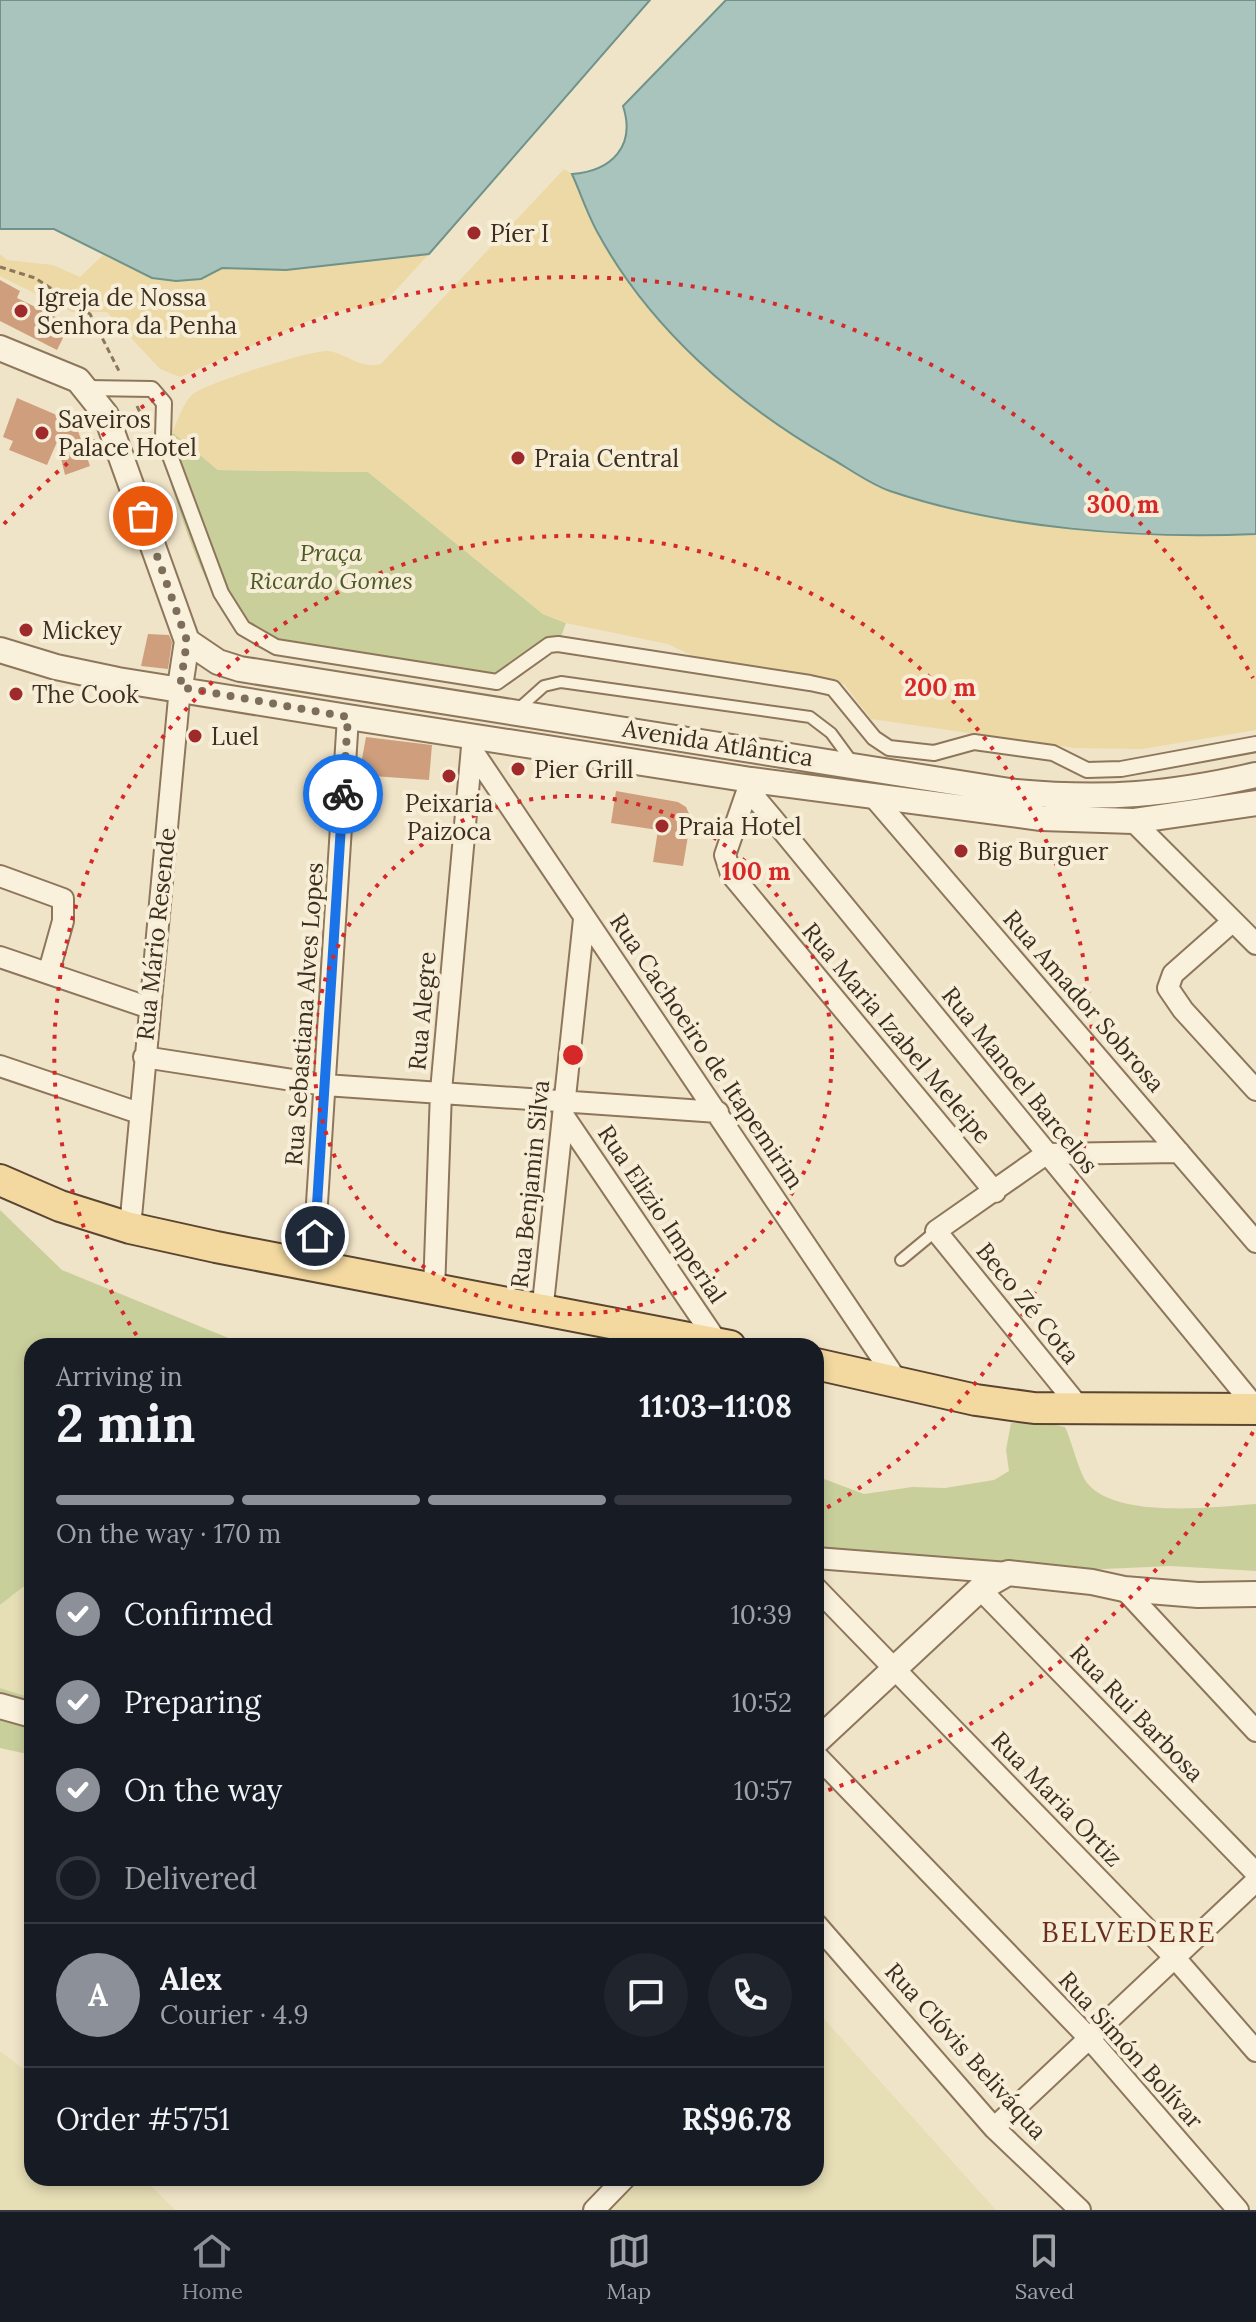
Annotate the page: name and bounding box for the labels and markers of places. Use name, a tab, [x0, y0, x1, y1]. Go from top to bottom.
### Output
place label: Píer I	[490, 218, 549, 249]
marker: Píer I	[465, 224, 483, 242]
place label: Igreja de Nossa Senhora da Penha	[37, 282, 237, 341]
marker: Igreja de Nossa Senhora da Penha	[12, 302, 30, 320]
place label: Saveiros Palace Hotel	[58, 404, 197, 463]
marker: Saveiros Palace Hotel	[33, 424, 51, 442]
place label: Praia Central	[534, 443, 679, 474]
marker: Praia Central	[509, 449, 527, 467]
pin	[109, 482, 177, 550]
place label: Mickey	[42, 615, 122, 646]
marker: Mickey	[17, 621, 35, 639]
place label: The Cook	[32, 679, 139, 710]
marker: The Cook	[7, 685, 25, 703]
place label: Luel	[211, 721, 259, 752]
marker: Luel	[186, 727, 204, 745]
place label: Pier Grill	[534, 754, 633, 785]
marker: Pier Grill	[509, 760, 527, 778]
marker: Peixaria Paizoca	[440, 767, 458, 785]
place label: Peixaria Paizoca	[405, 788, 493, 847]
place label: Praia Hotel	[678, 811, 802, 842]
marker: Praia Hotel	[653, 817, 671, 835]
place label: Big Burguer	[977, 836, 1109, 867]
marker: Big Burguer	[952, 842, 970, 860]
centre of rings	[559, 1041, 587, 1069]
pin	[281, 1202, 349, 1270]

